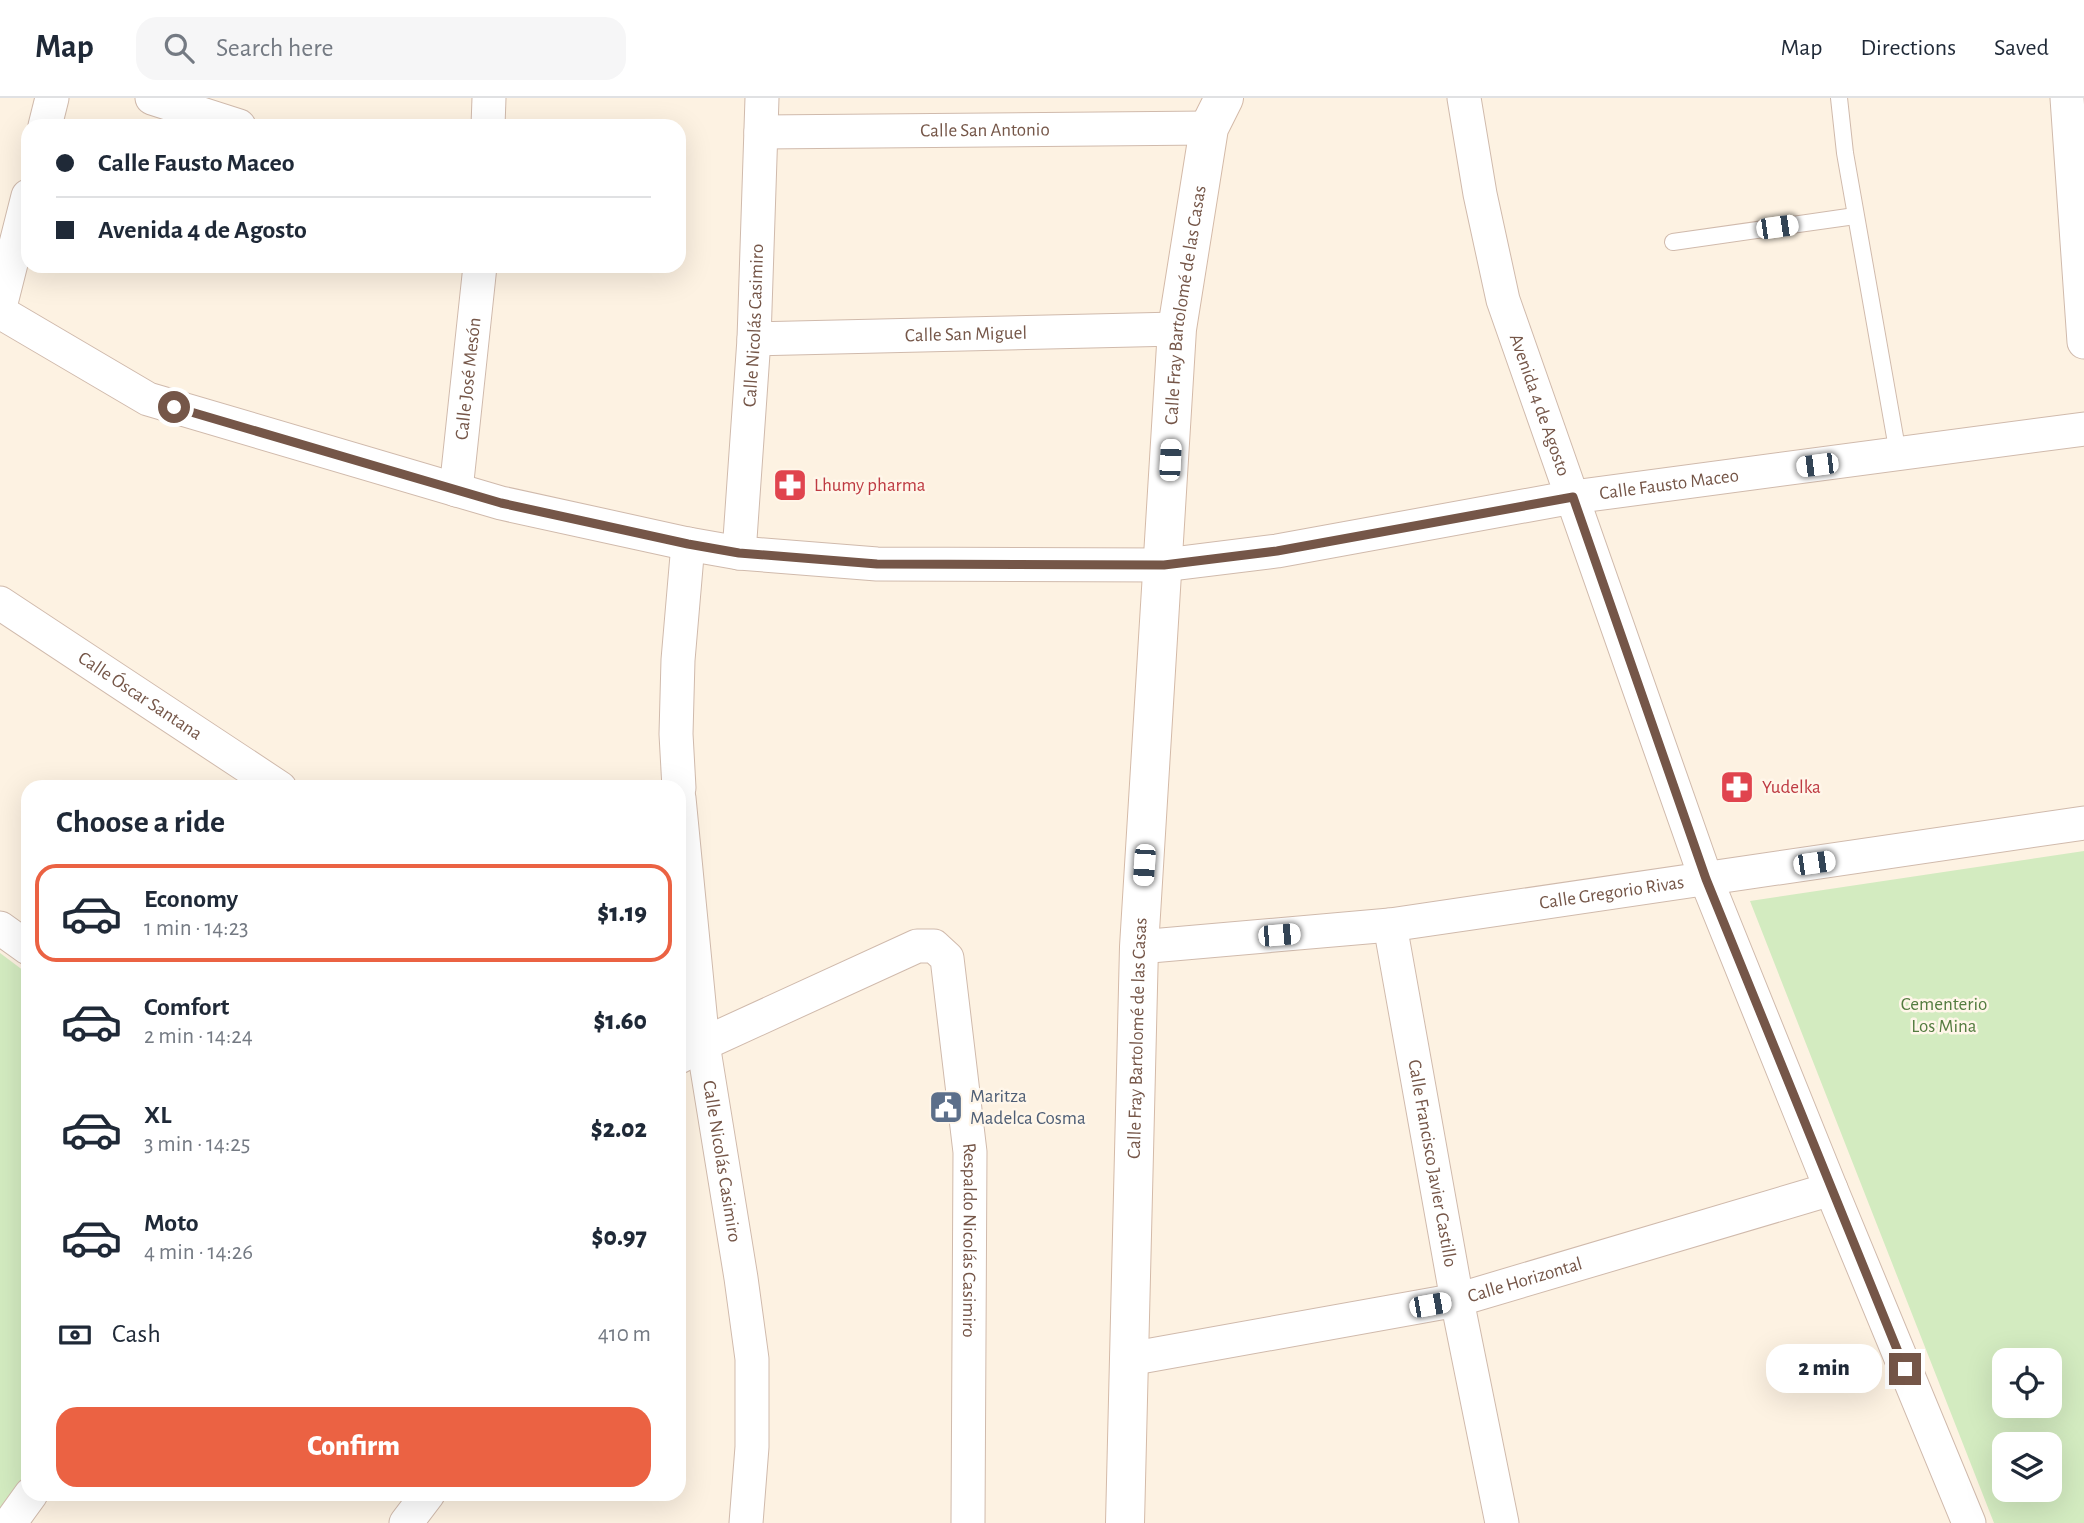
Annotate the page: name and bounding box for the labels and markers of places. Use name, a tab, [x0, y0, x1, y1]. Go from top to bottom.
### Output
pharmacy icon: Lhumy pharma	[771, 466, 809, 504]
place label: Lhumy pharma	[814, 476, 926, 495]
pharmacy icon: Yudelka	[1718, 768, 1756, 806]
place label: Yudelka	[1762, 778, 1821, 797]
place label: Maritza Madelca Cosma	[970, 1087, 1086, 1128]
public building icon: Maritza Madelca Cosma	[927, 1088, 965, 1126]

